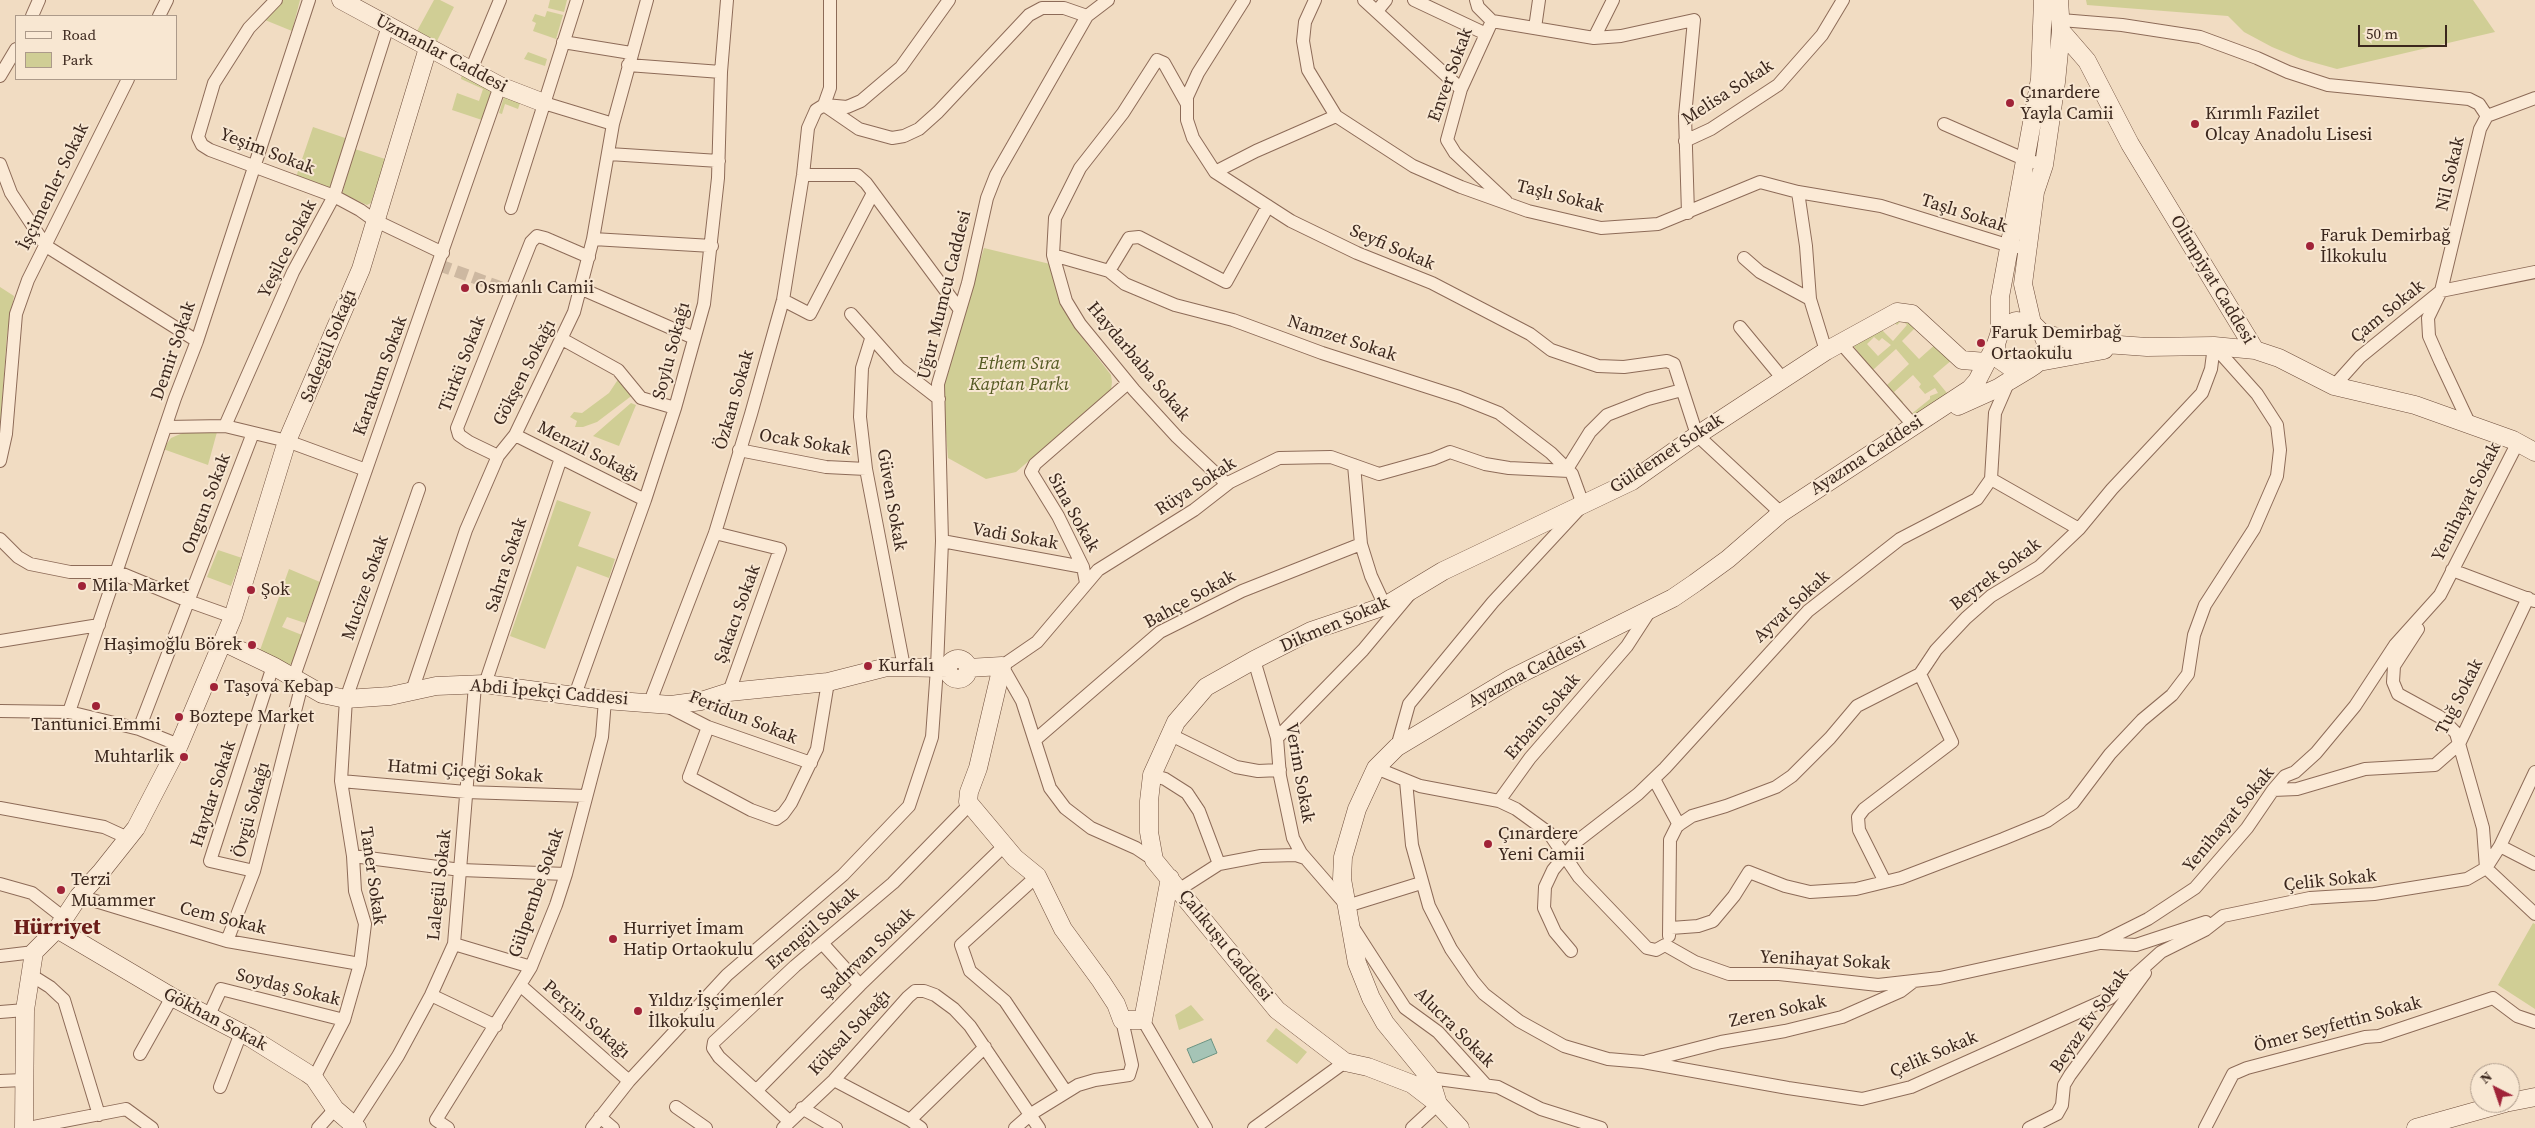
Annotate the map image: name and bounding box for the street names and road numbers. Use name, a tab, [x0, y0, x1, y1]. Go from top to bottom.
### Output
street label: Uzmanlar Caddesi	[371, 10, 511, 98]
street label: Enver Sokak	[1424, 25, 1478, 125]
street label: Melisa Sokak	[1678, 55, 1778, 131]
street label: İşçimenler Sokak	[14, 120, 94, 254]
street label: Yeşim Sokak	[216, 124, 318, 180]
street label: Nil Sokak	[2432, 135, 2470, 213]
street label: Taşlı Sokak	[1514, 176, 1606, 218]
street label: Taşlı Sokak	[1918, 190, 2010, 238]
street label: Yeşilce Sokak	[254, 196, 322, 302]
street label: Uğur Mumcu Caddesi	[914, 208, 976, 382]
street label: Olimpiyat Caddesi	[2165, 212, 2259, 348]
street label: Seyfi Sokak	[1346, 220, 1438, 276]
street label: Çam Sokak	[2347, 276, 2429, 348]
street label: Sadegül Sokağı	[297, 287, 361, 405]
street label: Haydarbaba Sokak	[1082, 298, 1194, 426]
street label: Demir Sokak	[147, 299, 201, 403]
street label: Soylu Sokağı	[649, 300, 695, 402]
street label: Namzet Sokak	[1285, 311, 1399, 367]
street label: Karakum Sokak	[349, 313, 413, 439]
street label: Türkü Sokak	[435, 313, 491, 415]
street label: Gökşen Sokağı	[489, 316, 561, 430]
street label: Özkan Sokak	[710, 348, 760, 452]
street label: Güldemet Sokak	[1606, 409, 1728, 499]
street label: Ayazma Caddesi	[1807, 411, 1927, 501]
street label: Menzil Sokağı	[533, 417, 643, 487]
street label: Ocak Sokak	[758, 425, 852, 461]
street label: Yenihayat Sokak	[2428, 439, 2506, 565]
street label: Güven Sokak	[871, 447, 911, 553]
street label: Ongun Sokak	[178, 450, 236, 558]
street label: Rüya Sokak	[1152, 453, 1240, 521]
street label: Sina Sokak	[1043, 470, 1103, 556]
street label: Sahra Sokak	[482, 515, 532, 615]
street label: Vadi Sokak	[970, 519, 1060, 555]
street label: Mucize Sokak	[338, 533, 394, 643]
street label: Beyrek Sokak	[1946, 534, 2046, 616]
street label: Şakacı Sokak	[710, 562, 766, 666]
street label: Bahçe Sokak	[1140, 566, 1240, 634]
street label: Ayvat Sokak	[1749, 566, 1835, 648]
street label: Dikmen Sokak	[1277, 592, 1393, 658]
street label: Ayazma Caddesi	[1464, 633, 1590, 713]
street label: Tuğ Sokak	[2432, 656, 2488, 738]
street label: Erbain Sokak	[1501, 669, 1585, 765]
street label: Abdi İpekçi Caddesi	[469, 675, 629, 711]
street label: Feridun Sokak	[686, 686, 800, 750]
street label: Verim Sokak	[1280, 721, 1318, 825]
street label: Haydar Sokak	[187, 738, 241, 850]
street label: Hatmi Çiçeği Sokak	[386, 756, 544, 788]
street label: Övgü Sokağı	[229, 760, 275, 860]
street label: Yenihayat Sokak	[2179, 763, 2279, 877]
street label: Taner Sokak	[354, 826, 390, 926]
street label: Gülpembe Sokak	[505, 826, 569, 960]
street label: Lalegül Sokak	[423, 828, 457, 942]
street label: Çelik Sokak	[2283, 865, 2377, 897]
street label: Erengül Sokak	[762, 883, 864, 975]
street label: Çalıkuşu Caddesi	[1173, 886, 1277, 1006]
street label: Cem Sokak	[177, 898, 269, 940]
street label: Şadırvan Sokak	[816, 904, 920, 1004]
street label: Yenihayat Sokak	[1759, 947, 1891, 975]
street label: Soydaş Sokak	[234, 965, 342, 1011]
street label: Beyaz Ev Sokak	[2046, 965, 2134, 1077]
street label: Perçin Sokağı	[538, 976, 634, 1064]
street label: Alucra Sokak	[1409, 983, 1499, 1073]
street label: Gökhan Sokak	[159, 984, 271, 1056]
street label: Köksal Sokağı	[805, 985, 895, 1081]
street label: Zeren Sokak	[1728, 991, 1828, 1033]
street label: Ömer Seyfettin Sokak	[2252, 992, 2424, 1058]
street label: Çelik Sokak	[1887, 1027, 1981, 1083]

